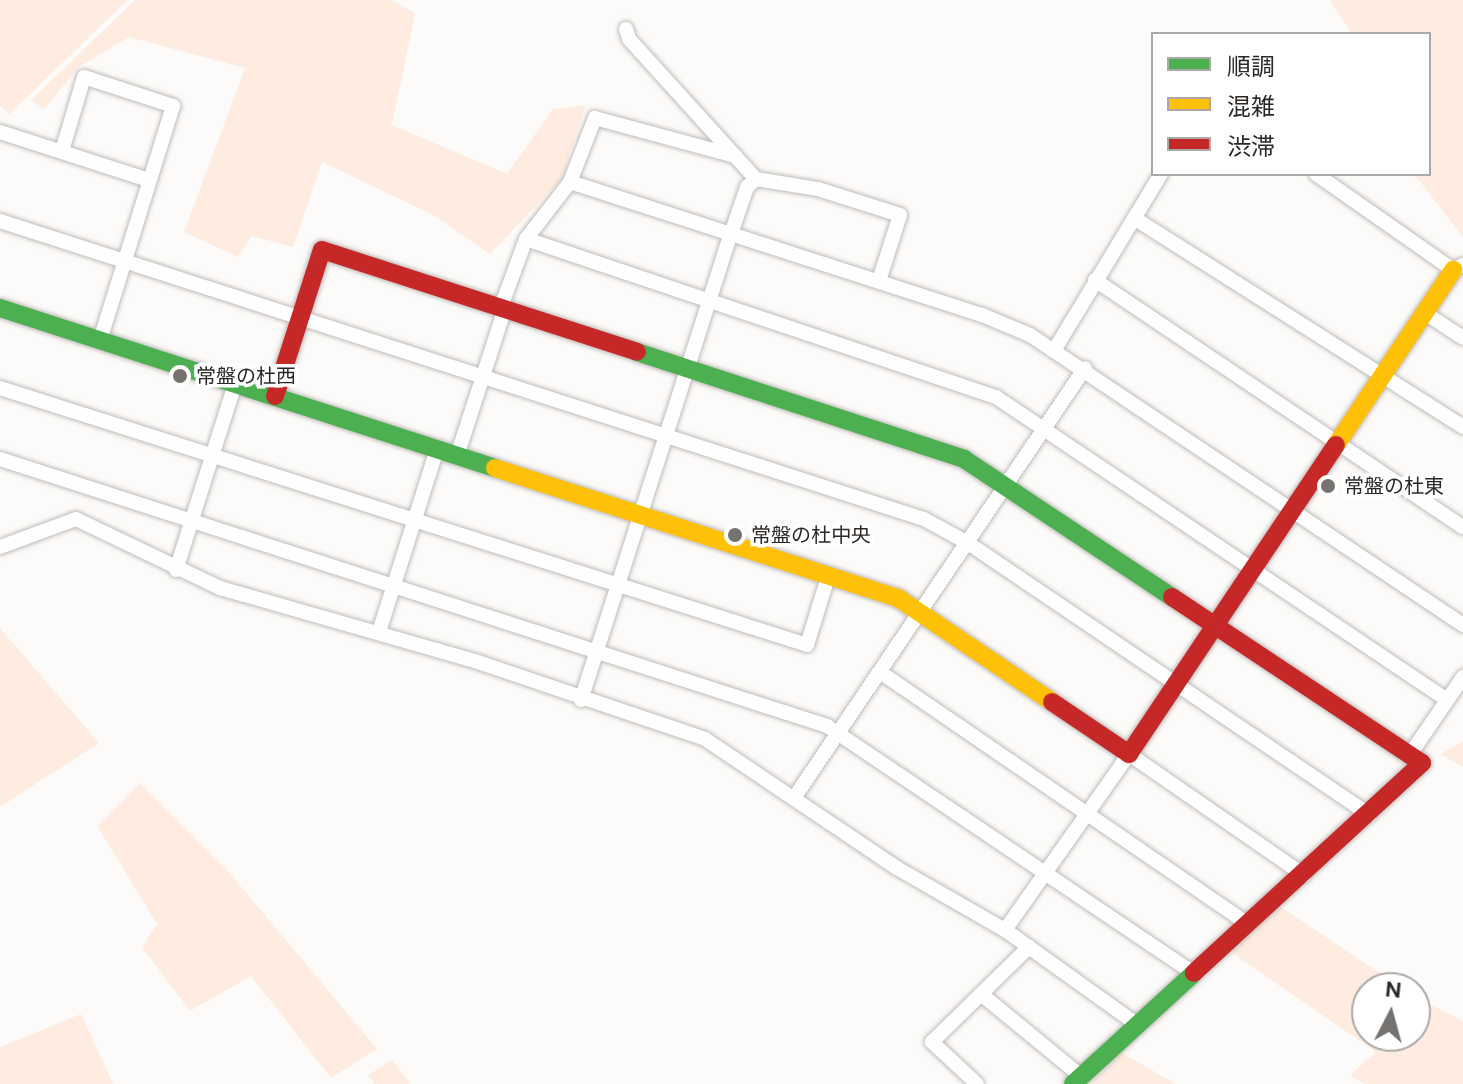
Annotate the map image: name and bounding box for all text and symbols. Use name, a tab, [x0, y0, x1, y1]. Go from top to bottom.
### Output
legend	[1151, 32, 1431, 176]
text: 順調	[1227, 51, 1275, 82]
text: 混雑	[1227, 91, 1275, 122]
text: 渋滞	[1227, 131, 1275, 162]
place label: 常盤の杜西	[196, 364, 296, 388]
marker: 常盤の杜西	[171, 367, 189, 385]
place label: 常盤の杜東	[1344, 474, 1444, 498]
marker: 常盤の杜東	[1319, 477, 1337, 495]
place label: 常盤の杜中央	[751, 523, 871, 547]
marker: 常盤の杜中央	[726, 526, 744, 544]
north arrow	[1351, 972, 1431, 1052]
text: N	[1384, 974, 1403, 1005]

